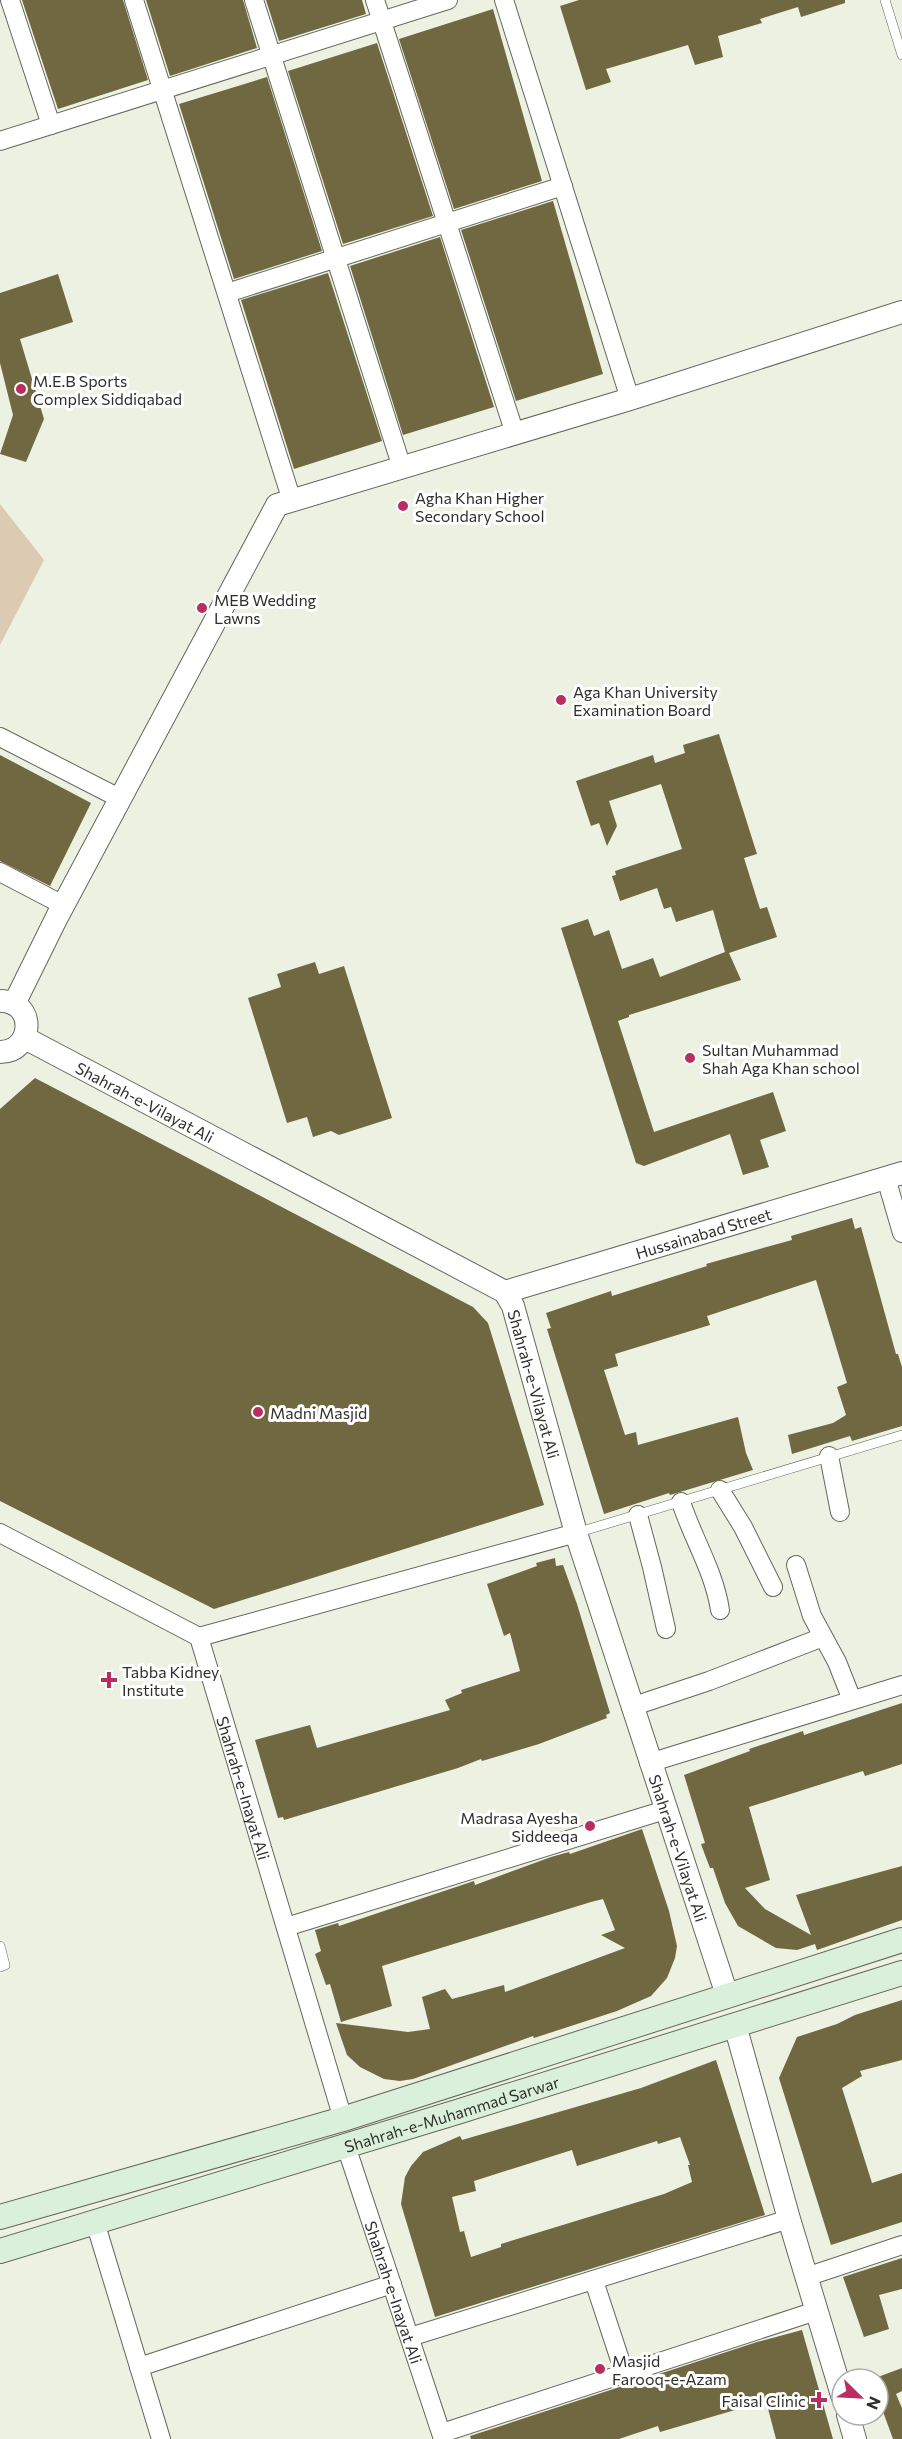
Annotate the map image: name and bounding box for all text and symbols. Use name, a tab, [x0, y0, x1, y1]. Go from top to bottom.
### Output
place label: M.E.B Sports Complex Siddiqabad	[33, 371, 182, 408]
marker: M.E.B Sports Complex Siddiqabad	[14, 382, 28, 396]
place label: Agha Khan Higher Secondary School	[415, 488, 545, 525]
marker: Agha Khan Higher Secondary School	[396, 499, 410, 513]
place label: MEB Wedding Lawns	[214, 590, 317, 627]
marker: MEB Wedding Lawns	[195, 601, 209, 615]
place label: Aga Khan University Examination Board	[573, 682, 718, 719]
marker: Aga Khan University Examination Board	[554, 693, 568, 707]
place label: Sultan Muhammad Shah Aga Khan school	[702, 1040, 860, 1077]
marker: Sultan Muhammad Shah Aga Khan school	[683, 1051, 697, 1065]
street label: Shahrah-e-Vilayat Ali	[73, 1057, 218, 1146]
street label: Hussainabad Street	[633, 1203, 774, 1262]
street label: Shahrah-e-Vilayat Ali	[505, 1307, 564, 1461]
place label: Madni Masjid	[270, 1403, 367, 1422]
marker: Madni Masjid	[251, 1405, 265, 1419]
place label: Tabba Kidney Institute	[122, 1662, 219, 1699]
marker: Tabba Kidney Institute	[100, 1671, 118, 1689]
street label: Shahrah-e-Inayat Ali	[214, 1714, 275, 1862]
street label: Shahrah-e-Vilayat Ali	[646, 1772, 712, 1924]
place label: Madrasa Ayesha Siddeeqa	[460, 1808, 578, 1845]
marker: Madrasa Ayesha Siddeeqa	[583, 1819, 597, 1833]
street label: Shahrah-e-Muhammad Sarwar	[342, 2071, 562, 2155]
street label: Shahrah-e-Inayat Ali	[362, 2218, 427, 2366]
place label: Masjid Farooq-e-Azam	[612, 2351, 727, 2388]
marker: Masjid Farooq-e-Azam	[593, 2362, 607, 2376]
north arrow	[830, 2367, 890, 2427]
place label: Faisal Clinic	[722, 2391, 806, 2410]
marker: Faisal Clinic	[810, 2391, 828, 2409]
text: N	[863, 2394, 885, 2413]

